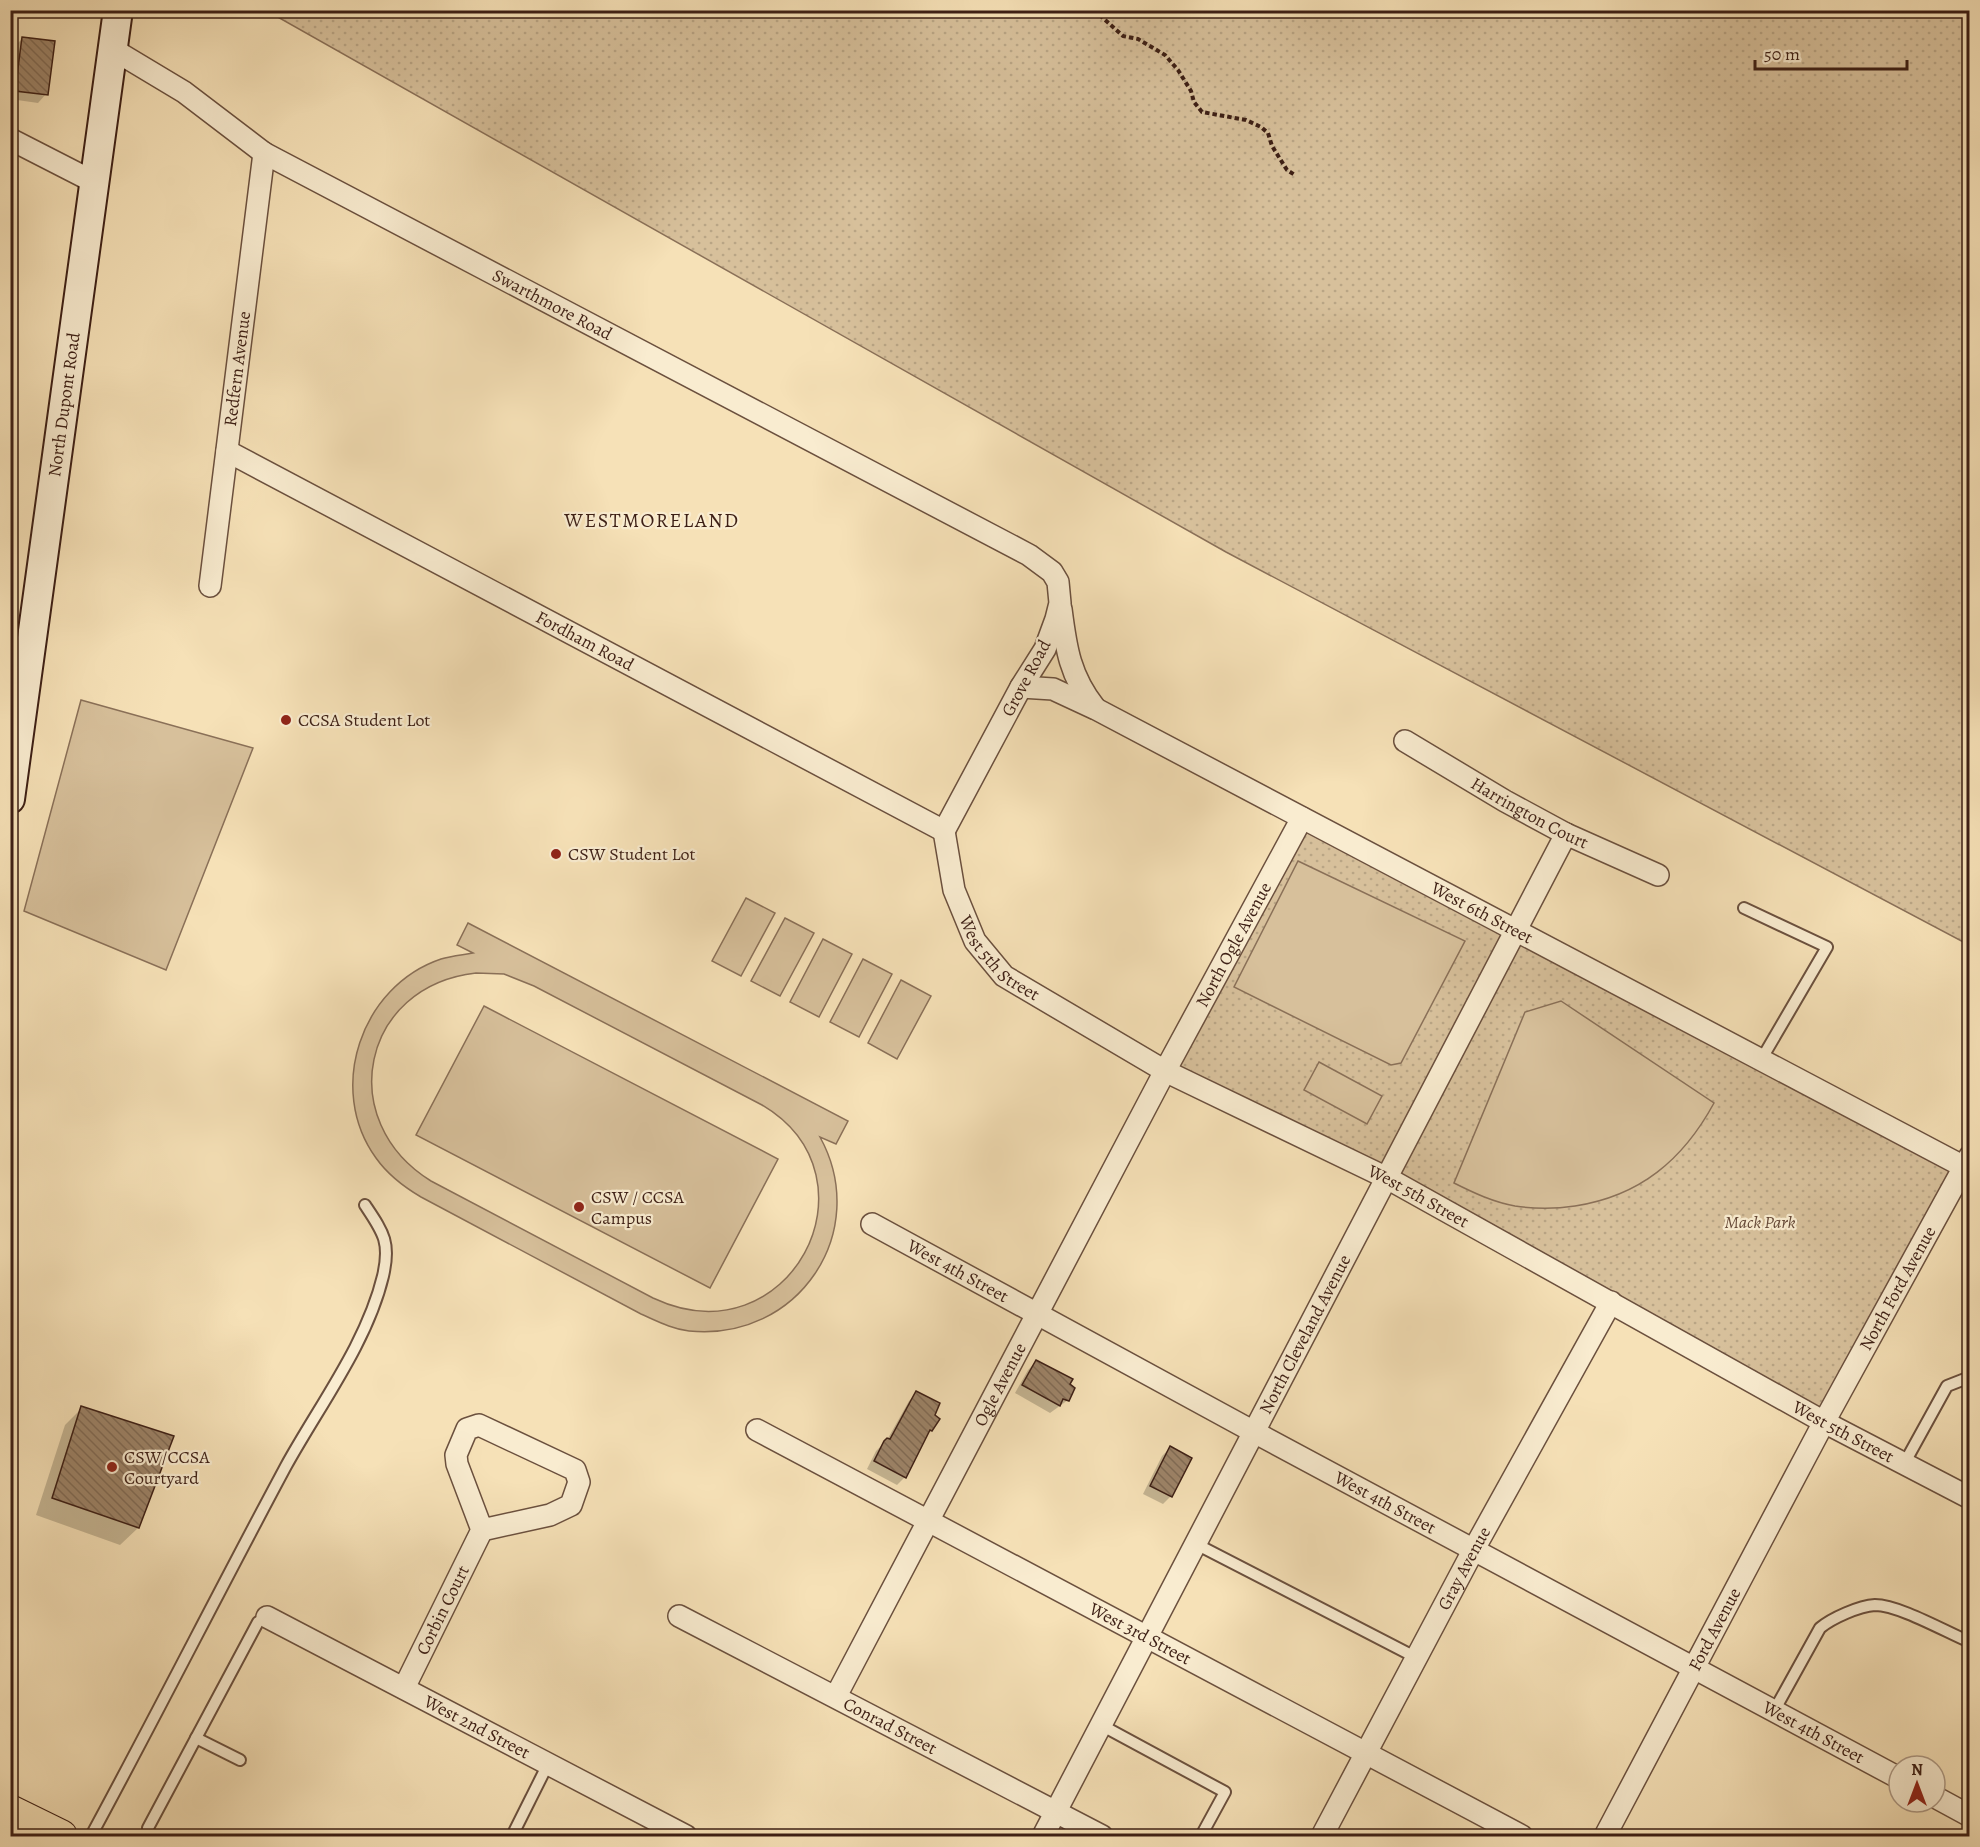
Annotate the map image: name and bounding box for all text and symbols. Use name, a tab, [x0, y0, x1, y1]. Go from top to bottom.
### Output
scale bar	[1755, 33, 1906, 71]
text: 50 m	[1764, 42, 1800, 66]
street label: Swarthmore Road	[488, 263, 617, 346]
street label: Redfern Avenue	[218, 310, 256, 428]
street label: North Dupont Road	[42, 331, 86, 478]
district label: WESTMORELAND	[563, 507, 740, 534]
street label: Fordham Road	[532, 605, 638, 677]
street label: Grove Road	[996, 635, 1056, 721]
place label: CCSA Student Lot	[298, 708, 430, 732]
marker: CCSA Student Lot	[279, 713, 293, 727]
street label: Harrington Court	[1466, 771, 1592, 854]
place label: CSW Student Lot	[568, 842, 696, 866]
marker: CSW Student Lot	[549, 847, 563, 861]
street label: West 6th Street	[1426, 875, 1537, 949]
street label: North Ogle Avenue	[1190, 878, 1277, 1011]
street label: West 5th Street	[953, 911, 1044, 1006]
street label: West 5th Street	[1363, 1158, 1473, 1233]
place label: CSW / CCSA Campus	[591, 1185, 684, 1230]
marker: CSW / CCSA Campus	[572, 1200, 586, 1214]
park label: Mack Park	[1724, 1210, 1796, 1234]
street label: North Ford Avenue	[1854, 1222, 1941, 1355]
street label: West 4th Street	[902, 1233, 1013, 1308]
street label: North Cleveland Avenue	[1253, 1250, 1356, 1418]
street label: Ogle Avenue	[968, 1339, 1032, 1430]
street label: West 5th Street	[1788, 1394, 1898, 1468]
place label: CSW/CCSA Courtyard	[124, 1445, 210, 1490]
marker: CSW/CCSA Courtyard	[105, 1460, 119, 1474]
street label: West 4th Street	[1329, 1465, 1440, 1540]
street label: Gray Avenue	[1432, 1522, 1496, 1614]
street label: Corbin Court	[410, 1561, 475, 1659]
street label: Ford Avenue	[1683, 1583, 1746, 1675]
street label: West 3rd Street	[1084, 1596, 1196, 1670]
street label: West 2nd Street	[419, 1689, 534, 1764]
street label: Conrad Street	[839, 1692, 941, 1760]
street label: West 4th Street	[1758, 1695, 1869, 1769]
north arrow	[1887, 1754, 1947, 1814]
text: N	[1911, 1759, 1923, 1781]

